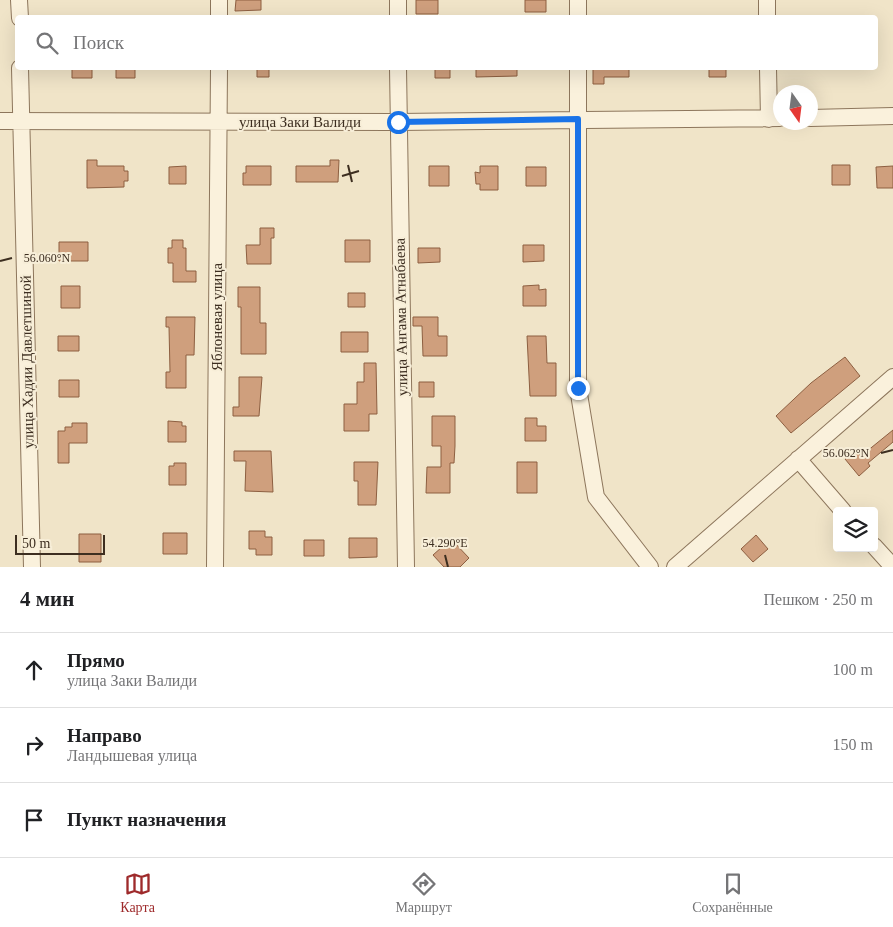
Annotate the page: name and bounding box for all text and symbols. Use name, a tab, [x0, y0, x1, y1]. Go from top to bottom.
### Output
search box	[15, 15, 878, 70]
icon: search	[33, 29, 61, 57]
text: Поиск	[73, 32, 124, 53]
north arrow	[773, 85, 818, 130]
route start	[387, 111, 410, 134]
street label: улица Заки Валиди	[239, 114, 361, 130]
street label: улица Ангама Атнабаева	[392, 237, 410, 396]
text: 56.060°N	[24, 251, 71, 265]
street label: Яблоневая улица	[209, 263, 225, 371]
street label: улица Хадии Давлетшиной	[17, 275, 37, 449]
route end	[567, 377, 590, 400]
text: 56.062°N	[823, 446, 870, 460]
map controls	[833, 507, 878, 552]
button: layers	[833, 507, 878, 552]
scale bar	[15, 532, 105, 555]
text: 50 m	[22, 536, 50, 551]
text: 54.290°E	[422, 536, 468, 550]
text: 4 мин	[20, 587, 74, 611]
text: Пешком · 250 m	[763, 591, 873, 608]
text: Прямо	[67, 650, 125, 671]
icon: ahead	[20, 656, 48, 684]
text: 100 m	[833, 661, 873, 678]
text: улица Заки Валиди	[67, 672, 197, 689]
text: Направо	[67, 725, 142, 746]
icon: right	[20, 731, 48, 759]
text: 150 m	[833, 736, 873, 753]
text: Ландышевая улица	[67, 747, 197, 764]
icon: arrive	[20, 806, 48, 834]
text: Пункт назначения	[67, 809, 226, 830]
tab: Карта	[120, 870, 155, 916]
tab: Маршрут	[395, 870, 452, 916]
tab: Сохранённые	[692, 870, 773, 916]

